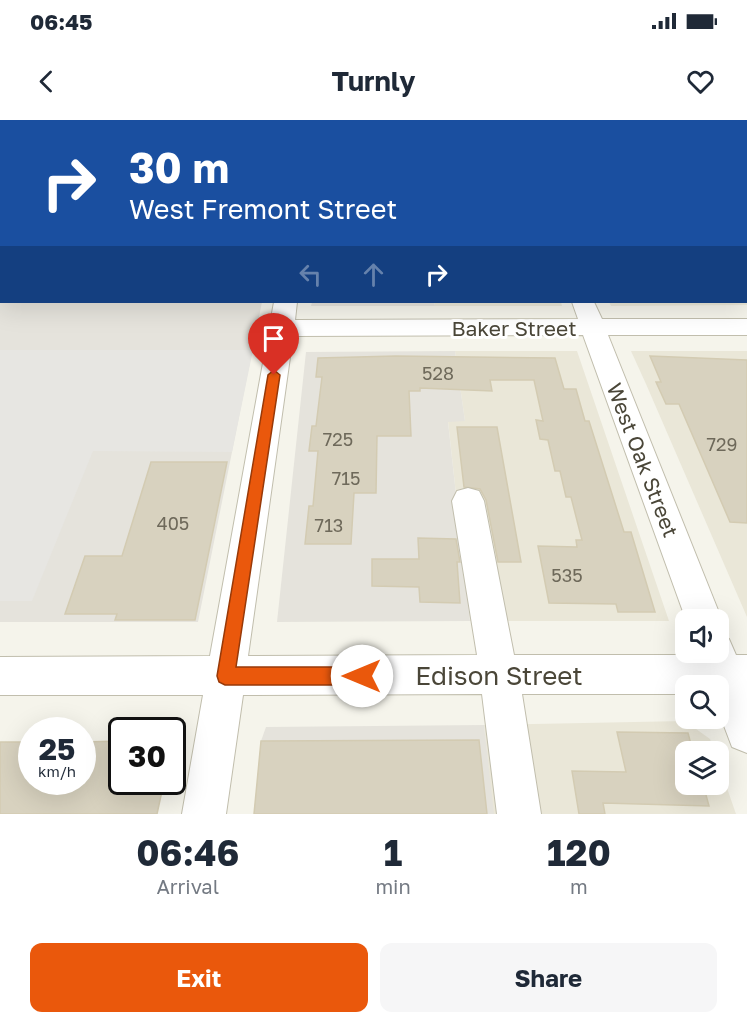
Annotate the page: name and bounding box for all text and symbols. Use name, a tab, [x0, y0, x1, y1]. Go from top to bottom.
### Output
text: 06:45	[30, 8, 92, 35]
icon: back	[30, 65, 63, 98]
text: Turnly	[331, 65, 416, 97]
icon: heart	[684, 65, 717, 98]
text: 30 m	[129, 142, 229, 192]
icon: right	[30, 144, 108, 222]
text: West Fremont Street	[129, 193, 397, 225]
icon: left	[294, 258, 327, 291]
icon: ahead	[357, 258, 390, 291]
icon: right	[420, 258, 453, 291]
pin	[248, 313, 299, 375]
street label: Baker Street	[451, 315, 577, 341]
icon: arrive	[257, 322, 290, 355]
house number: 528	[422, 362, 454, 384]
street label: West Oak Street	[602, 379, 684, 541]
house number: 725	[323, 428, 353, 450]
house number: 729	[707, 433, 737, 455]
house number: 715	[332, 467, 360, 489]
house number: 405	[157, 512, 189, 534]
house number: 713	[315, 514, 343, 536]
house number: 535	[551, 564, 583, 586]
map controls	[675, 609, 729, 795]
button: sound	[675, 609, 729, 663]
position arrow	[330, 644, 394, 708]
street label: Edison Street	[415, 660, 583, 691]
button: search	[675, 675, 729, 729]
speed limit sign: 30	[108, 717, 186, 795]
text: 25	[39, 731, 75, 767]
button: layers	[675, 741, 729, 795]
text: km/h	[38, 762, 76, 780]
text: 06:46	[136, 831, 239, 874]
text: 1	[384, 831, 402, 874]
text: 120	[547, 831, 611, 874]
text: Arrival	[156, 874, 219, 898]
text: min	[375, 874, 411, 898]
text: m	[570, 874, 588, 898]
button: Exit	[30, 943, 368, 1012]
button: Share	[380, 943, 717, 1012]

